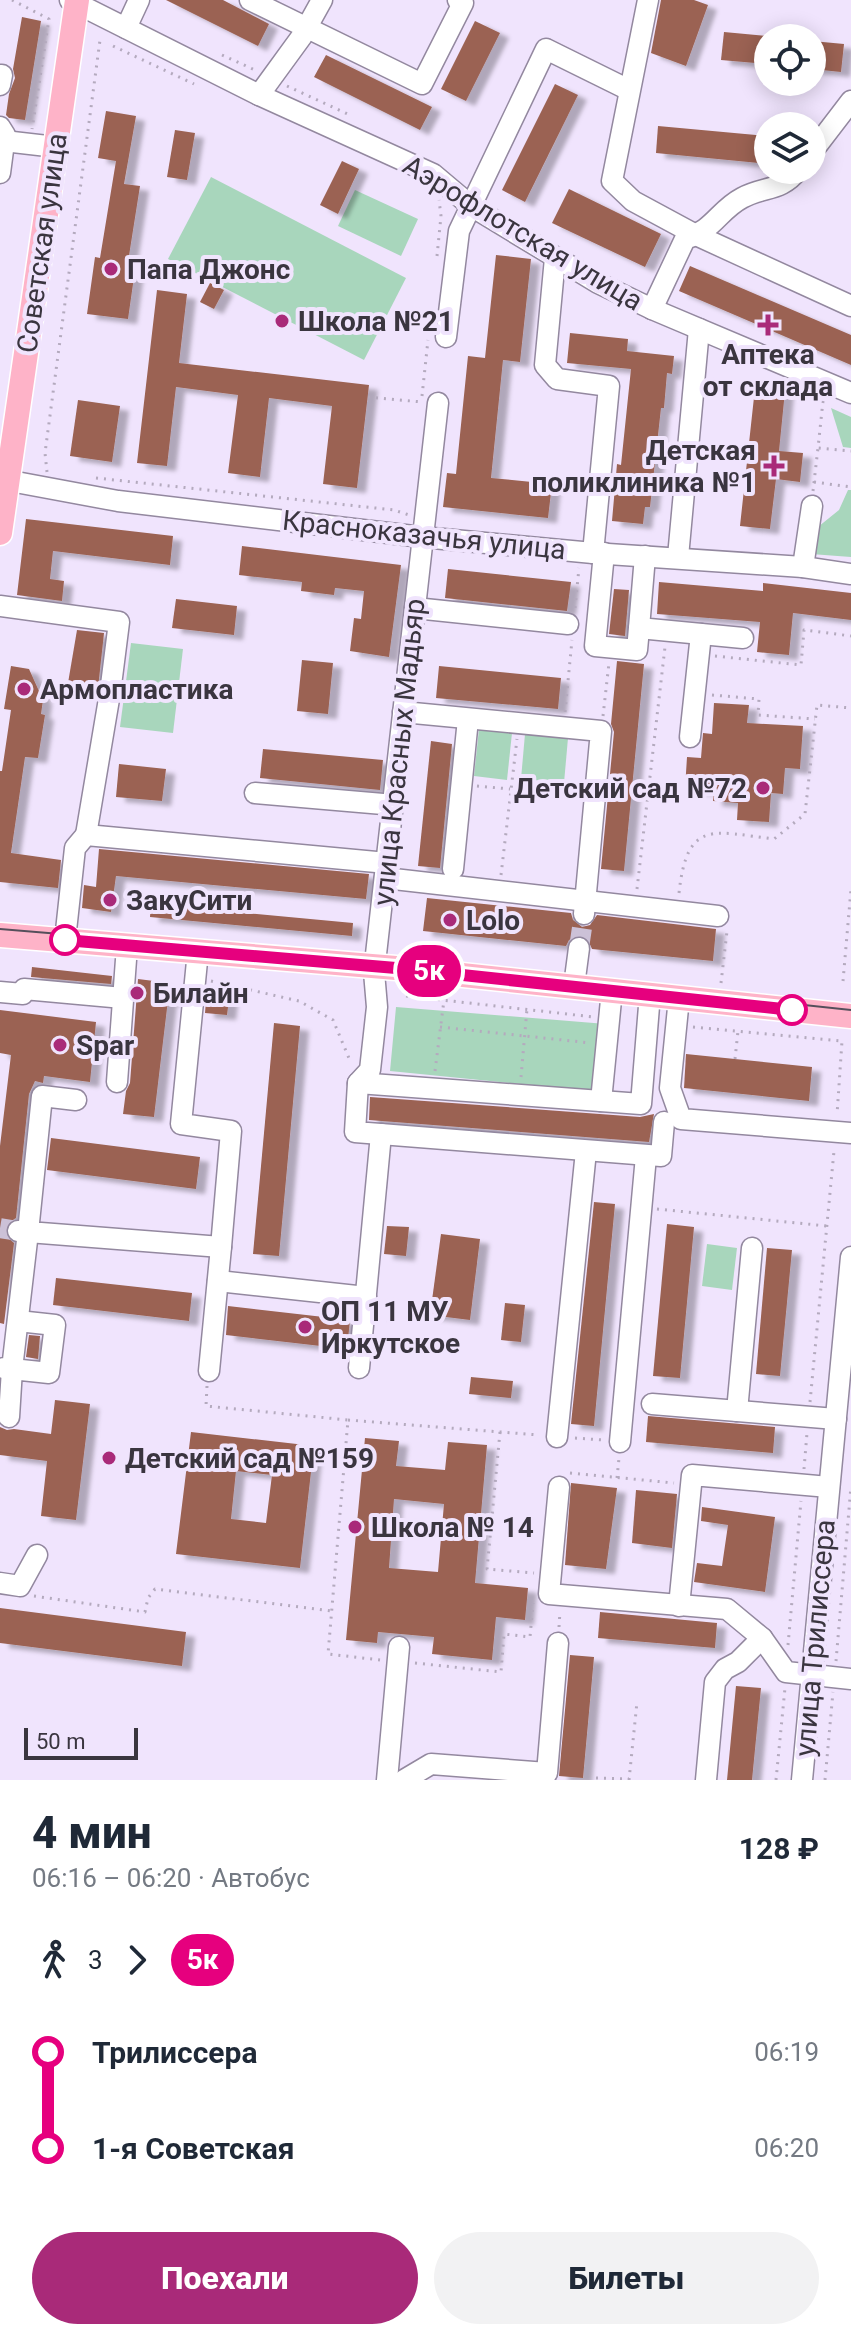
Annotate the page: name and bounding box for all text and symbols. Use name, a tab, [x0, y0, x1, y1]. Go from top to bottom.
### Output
map controls	[754, 24, 826, 184]
button: locate	[754, 24, 826, 96]
button: layers	[754, 112, 826, 184]
street label: Советская улица	[10, 131, 74, 355]
street label: Аэрофлотская улица	[397, 148, 649, 318]
place label: Папа Джонс	[127, 253, 290, 286]
marker: Папа Джонс	[102, 260, 120, 278]
place label: Школа №21	[298, 305, 454, 338]
marker: Школа №21	[273, 312, 291, 330]
marker: Аптека от склада	[759, 316, 777, 334]
place label: Аптека от склада	[703, 338, 833, 403]
place label: Детская поликлиника №1	[531, 434, 756, 499]
marker: Детская поликлиника №1	[763, 455, 785, 477]
street label: Красноказачья улица	[281, 504, 567, 566]
street label: улица Красных Мадьяр	[366, 597, 432, 907]
place label: Армопластика	[40, 673, 233, 706]
marker: Армопластика	[15, 680, 33, 698]
place label: Детский сад №72	[514, 772, 747, 805]
marker: Детский сад №72	[754, 779, 772, 797]
place label: ЗакуСити	[126, 884, 252, 917]
marker: ЗакуСити	[101, 891, 119, 909]
place label: Lolo	[466, 904, 520, 937]
marker: Lolo	[441, 911, 459, 929]
unlabelled marker	[50, 925, 80, 955]
line badge: 5к	[393, 945, 465, 997]
text: 5к	[413, 954, 445, 987]
place label: Билайн	[153, 977, 249, 1010]
marker: Билайн	[128, 984, 146, 1002]
unlabelled marker	[777, 995, 807, 1025]
place label: Spar	[76, 1029, 134, 1062]
marker: Spar	[51, 1036, 69, 1054]
place label: ОП 11 МУ Иркутское	[321, 1295, 460, 1360]
marker: ОП 11 МУ Иркутское	[296, 1318, 314, 1336]
place label: Детский сад №159	[125, 1442, 374, 1475]
marker: Детский сад №159	[100, 1449, 118, 1467]
place label: Школа № 14	[371, 1511, 534, 1544]
marker: Школа № 14	[346, 1518, 364, 1536]
street label: улица Трилиссера	[788, 1518, 842, 1758]
scale bar	[24, 1724, 138, 1760]
text: 50 m	[36, 1729, 85, 1754]
text: 4 мин	[32, 1807, 152, 1859]
text: 128 ₽	[739, 1831, 819, 1866]
text: 06:16 – 06:20 · Автобус	[32, 1863, 310, 1893]
icon: walk	[32, 1938, 76, 1982]
icon: forward	[115, 1938, 159, 1982]
text: 5к	[187, 1943, 218, 1976]
text: 3	[88, 1945, 103, 1975]
text: Трилиссера	[92, 2035, 257, 2070]
text: 06:19	[754, 2037, 819, 2067]
text: 1-я Советская	[92, 2131, 294, 2166]
text: 06:20	[754, 2133, 819, 2163]
button: Поехали	[32, 2232, 418, 2324]
button: Билеты	[434, 2232, 819, 2324]

